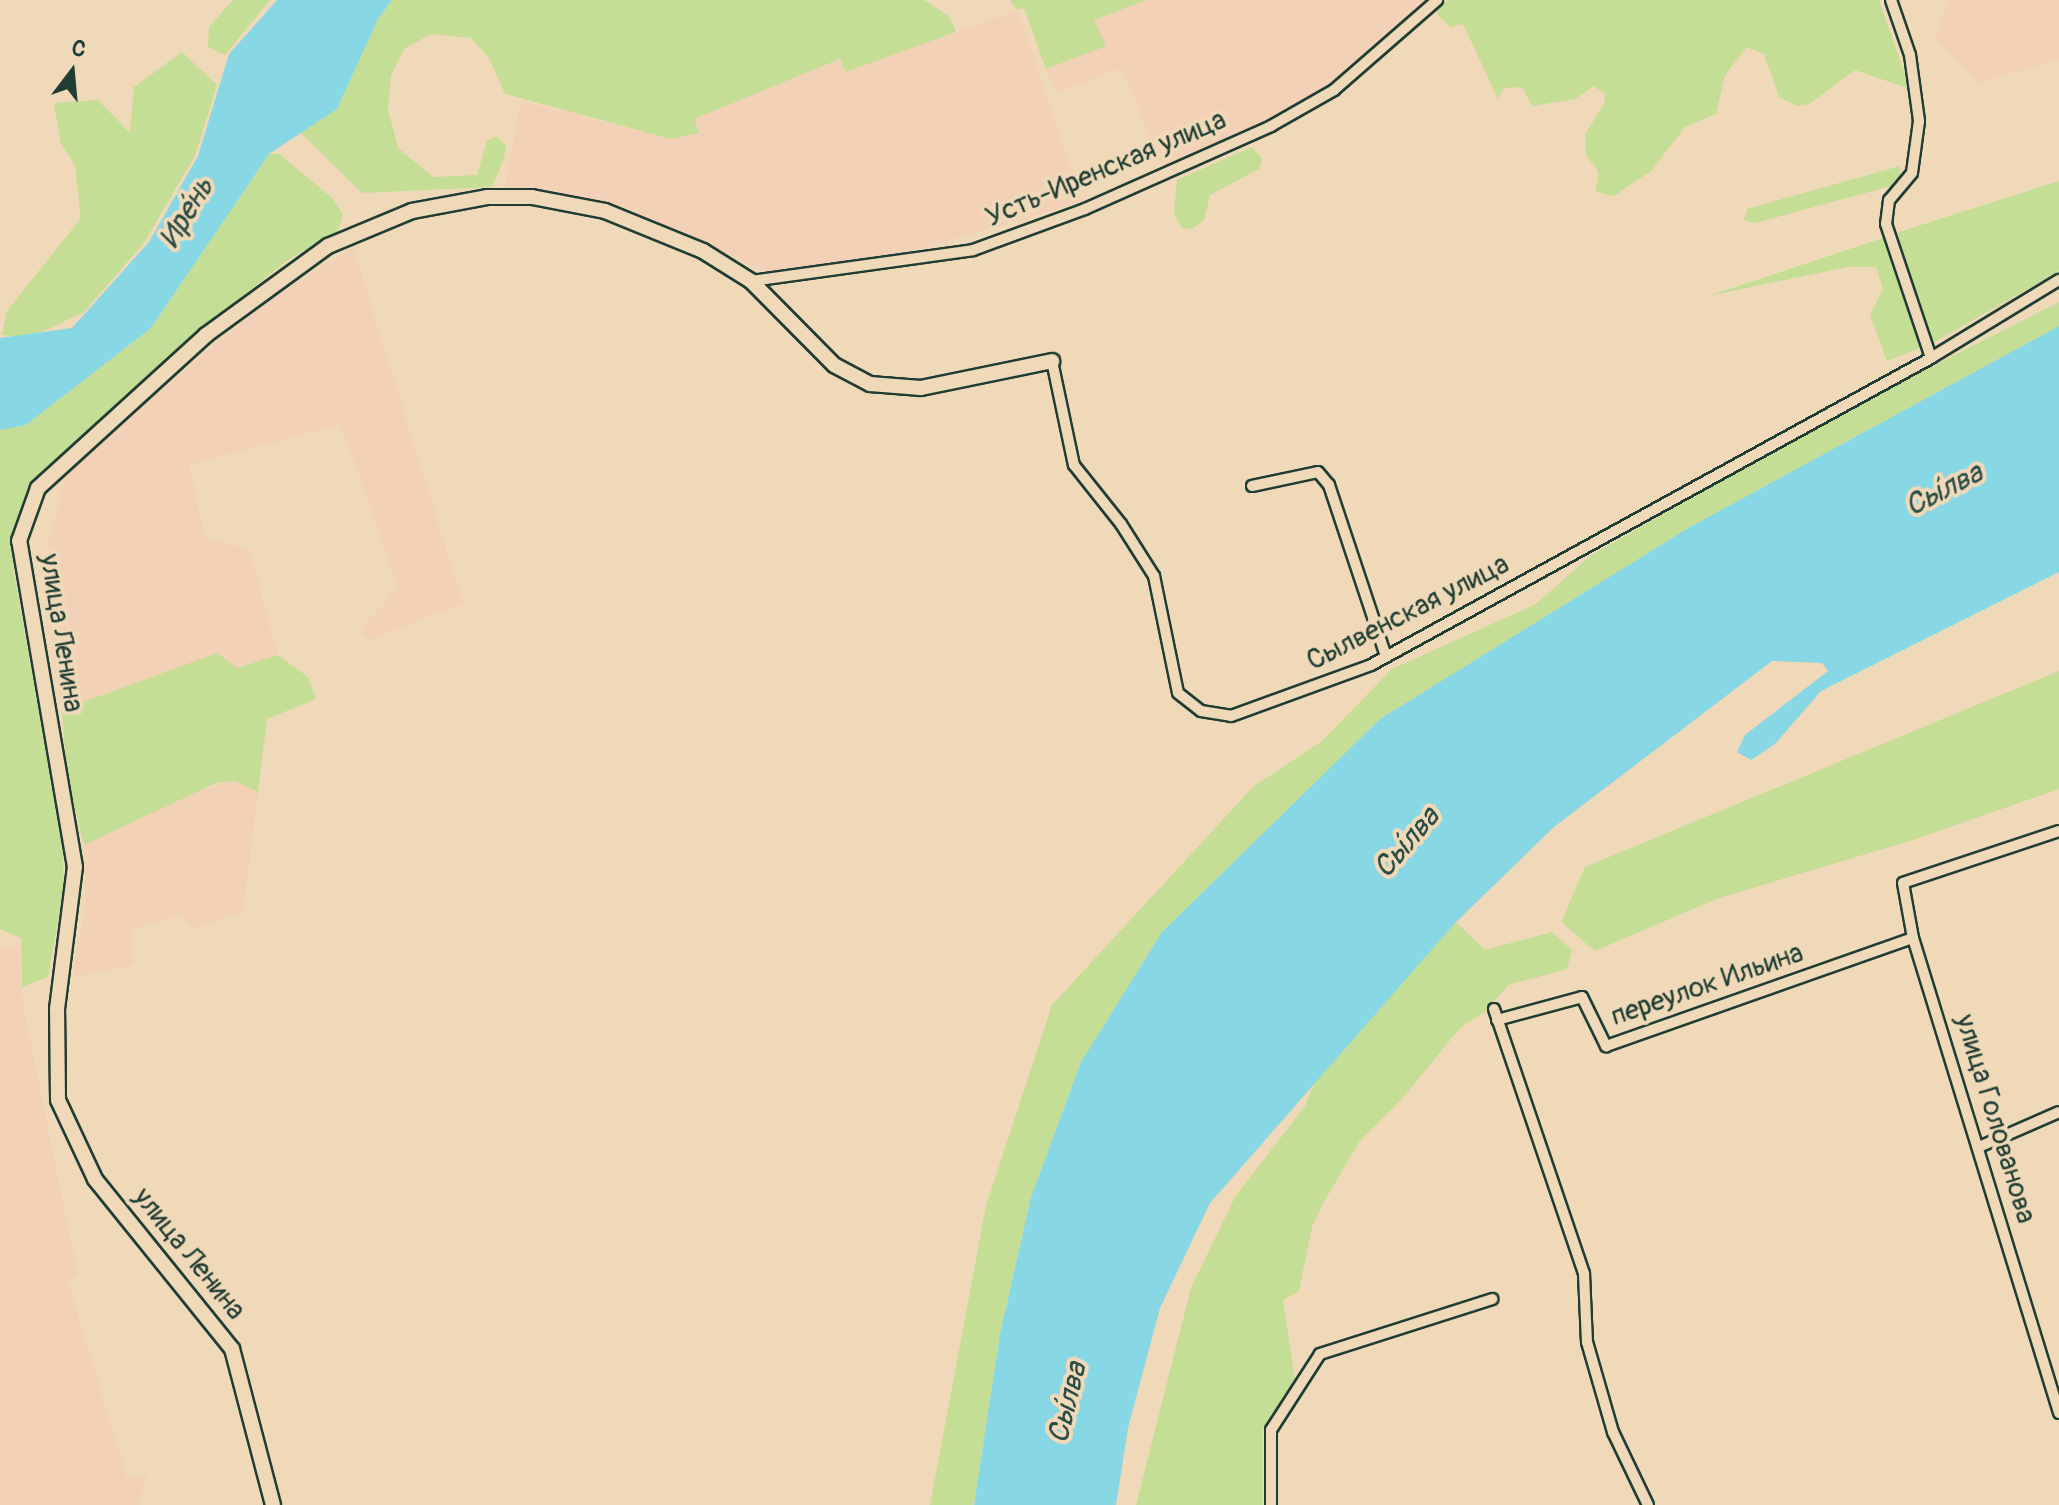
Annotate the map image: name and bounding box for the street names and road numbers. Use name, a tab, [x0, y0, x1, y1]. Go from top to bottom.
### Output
street label: Усть-Иренская улица	[981, 103, 1231, 235]
street label: Сылвенская улица	[1301, 548, 1515, 678]
street label: улица Ленина	[32, 551, 90, 715]
street label: переулок Ильина	[1606, 936, 1808, 1034]
street label: улица Голованова	[1947, 1011, 2043, 1227]
street label: улица Ленина	[126, 1181, 252, 1327]

